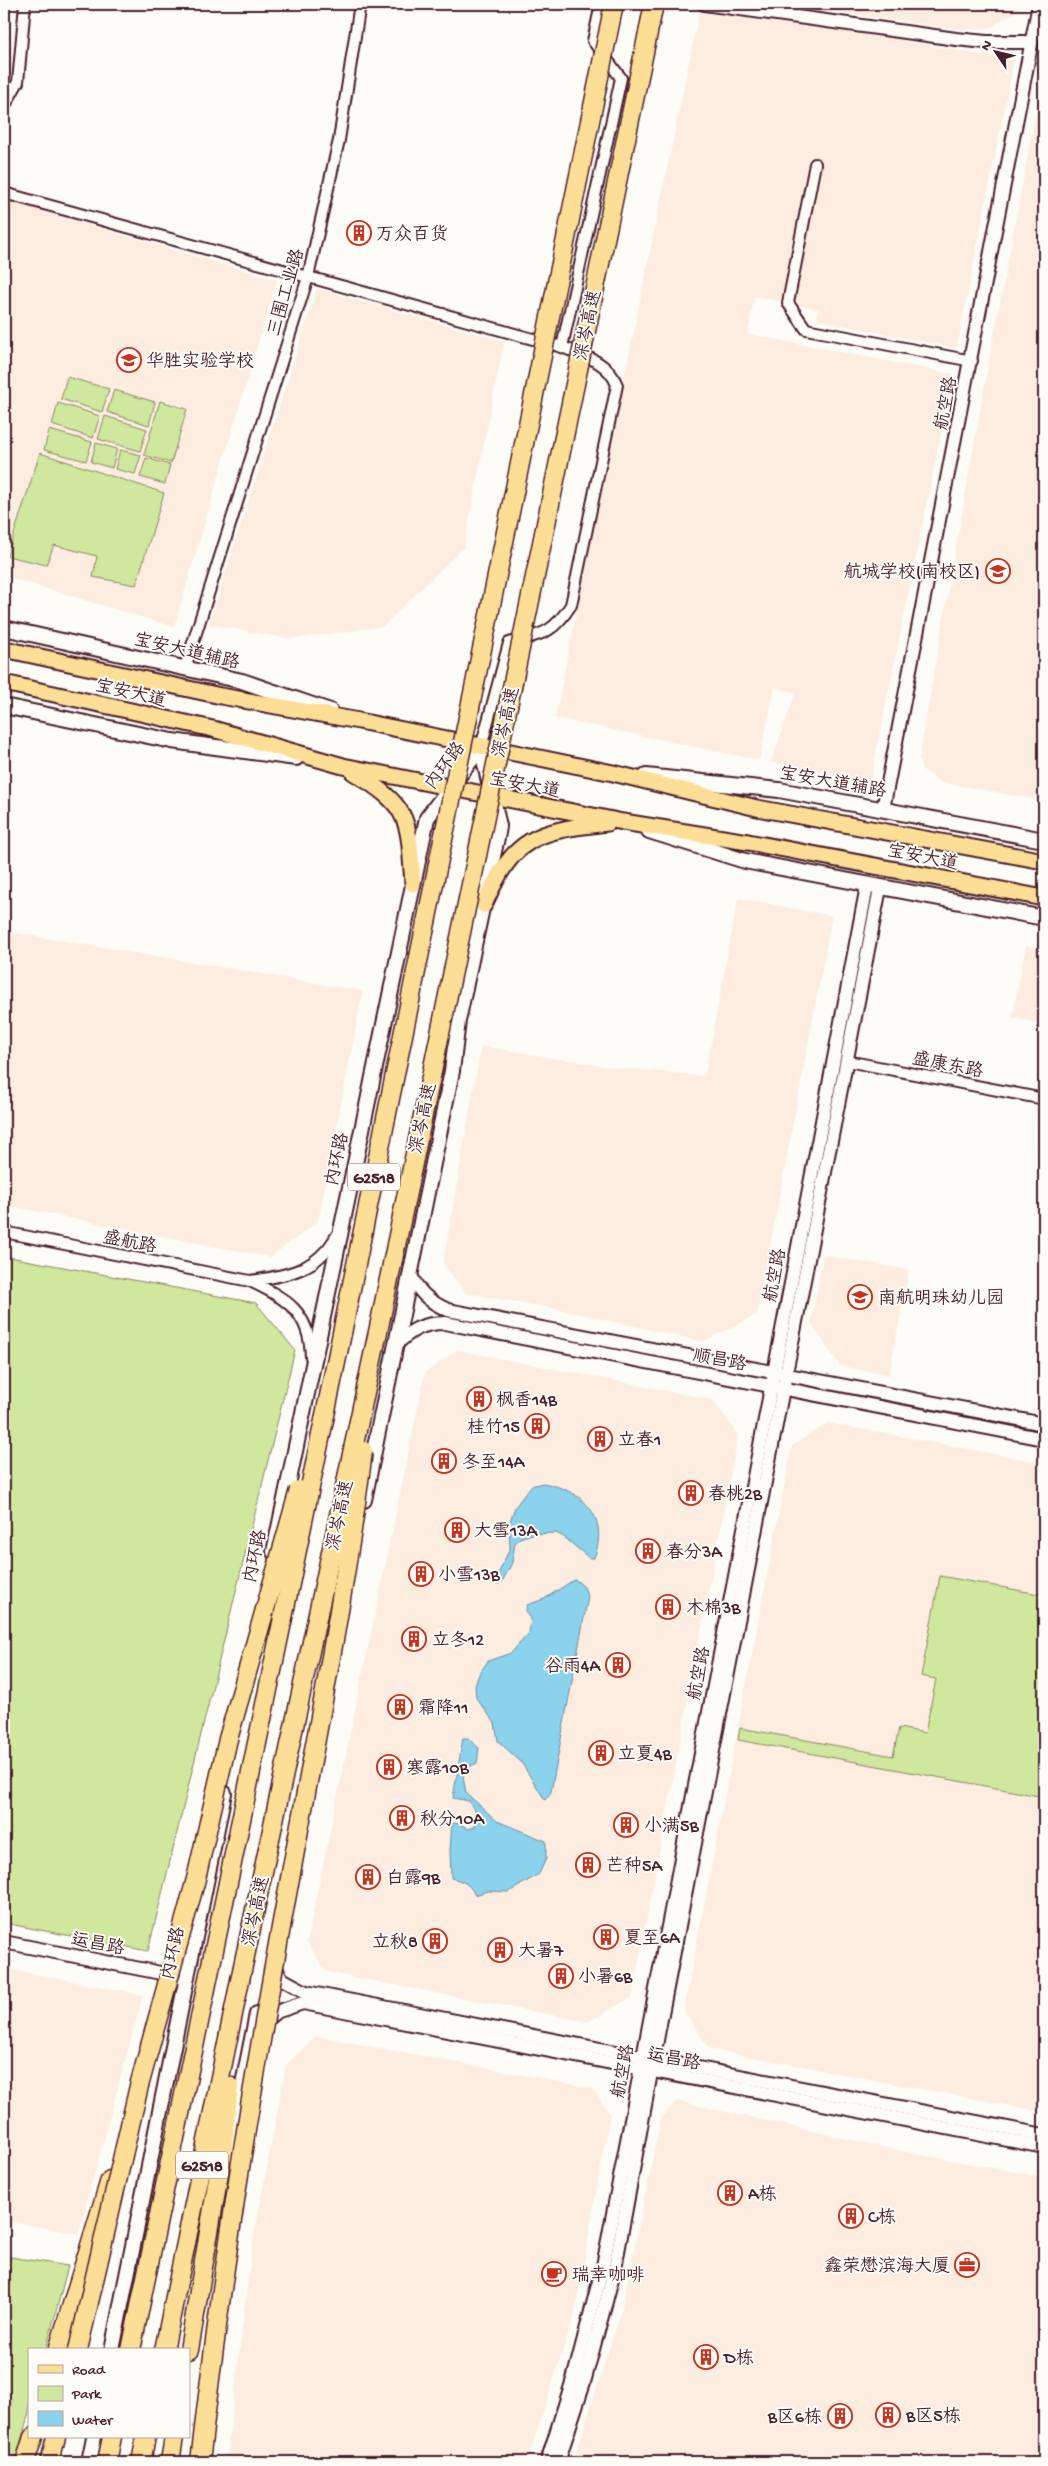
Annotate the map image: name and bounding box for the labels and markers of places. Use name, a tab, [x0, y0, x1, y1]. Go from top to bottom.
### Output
building icon: 万众百货	[346, 220, 372, 246]
place label: 万众百货	[376, 224, 448, 246]
school or university icon: 华胜实验学校	[116, 347, 142, 373]
place label: 华胜实验学校	[146, 351, 254, 373]
school or university icon: 航城学校(南校区)	[985, 558, 1011, 584]
place label: 航城学校(南校区)	[844, 562, 980, 584]
school or university icon: 南航明珠幼儿园	[847, 1284, 873, 1310]
place label: 南航明珠幼儿园	[878, 1288, 1004, 1310]
building icon: 枫香14B	[466, 1386, 492, 1412]
place label: 枫香14B	[496, 1390, 558, 1412]
building icon: 桂竹15	[524, 1413, 550, 1439]
place label: 桂竹15	[467, 1417, 520, 1439]
building icon: 立春1	[587, 1426, 613, 1452]
place label: 立春1	[618, 1430, 661, 1452]
building icon: 冬至14A	[431, 1448, 457, 1474]
place label: 冬至14A	[462, 1452, 526, 1474]
building icon: 春桃2B	[678, 1480, 704, 1506]
place label: 春桃2B	[708, 1484, 763, 1506]
building icon: 大雪13A	[444, 1517, 470, 1543]
place label: 大雪13A	[474, 1521, 539, 1543]
building icon: 春分3A	[635, 1538, 661, 1564]
place label: 春分3A	[666, 1542, 723, 1564]
building icon: 小雪13B	[408, 1561, 434, 1587]
place label: 小雪13B	[438, 1565, 501, 1587]
building icon: 木棉3B	[655, 1594, 681, 1620]
place label: 木棉3B	[686, 1598, 741, 1620]
building icon: 立冬12	[401, 1626, 427, 1652]
place label: 立冬12	[432, 1630, 484, 1652]
building icon: 谷雨4A	[605, 1652, 631, 1678]
place label: 谷雨4A	[545, 1656, 601, 1678]
building icon: 霜降11	[387, 1694, 413, 1720]
place label: 霜降11	[418, 1698, 469, 1720]
building icon: 立夏4B	[588, 1740, 614, 1766]
place label: 立夏4B	[618, 1744, 673, 1766]
building icon: 寒露10B	[376, 1754, 402, 1780]
place label: 寒露10B	[406, 1758, 469, 1780]
building icon: 秋分10A	[389, 1805, 415, 1831]
place label: 秋分10A	[420, 1809, 485, 1831]
building icon: 小满5B	[613, 1812, 639, 1838]
place label: 小满5B	[644, 1816, 699, 1838]
building icon: 芒种5A	[575, 1852, 601, 1878]
place label: 芒种5A	[606, 1856, 663, 1878]
building icon: 白露9B	[355, 1864, 381, 1890]
place label: 白露9B	[386, 1868, 441, 1890]
building icon: 夏至6A	[593, 1924, 619, 1950]
building icon: 立秋8	[422, 1928, 448, 1954]
place label: 夏至6A	[624, 1928, 681, 1950]
place label: 立秋8	[372, 1932, 418, 1954]
building icon: 大暑7	[487, 1937, 513, 1963]
place label: 大暑7	[518, 1941, 564, 1963]
building icon: 小暑6B	[548, 1963, 574, 1989]
place label: 小暑6B	[578, 1967, 633, 1989]
building icon: A栋	[717, 2180, 743, 2206]
place label: A栋	[748, 2184, 777, 2206]
building icon: C栋	[838, 2203, 864, 2229]
place label: C栋	[868, 2207, 896, 2229]
office icon: 鑫荣懋滨海大厦	[954, 2252, 980, 2278]
place label: 鑫荣懋滨海大厦	[824, 2256, 950, 2278]
cafe icon: 瑞幸咖啡	[541, 2261, 567, 2287]
place label: 瑞幸咖啡	[572, 2265, 644, 2287]
building icon: D栋	[693, 2344, 719, 2370]
place label: D栋	[723, 2348, 754, 2370]
building icon: B区5栋	[875, 2402, 901, 2428]
building icon: B区6栋	[827, 2403, 853, 2429]
place label: B区5栋	[905, 2406, 961, 2428]
place label: B区6栋	[767, 2407, 822, 2429]

